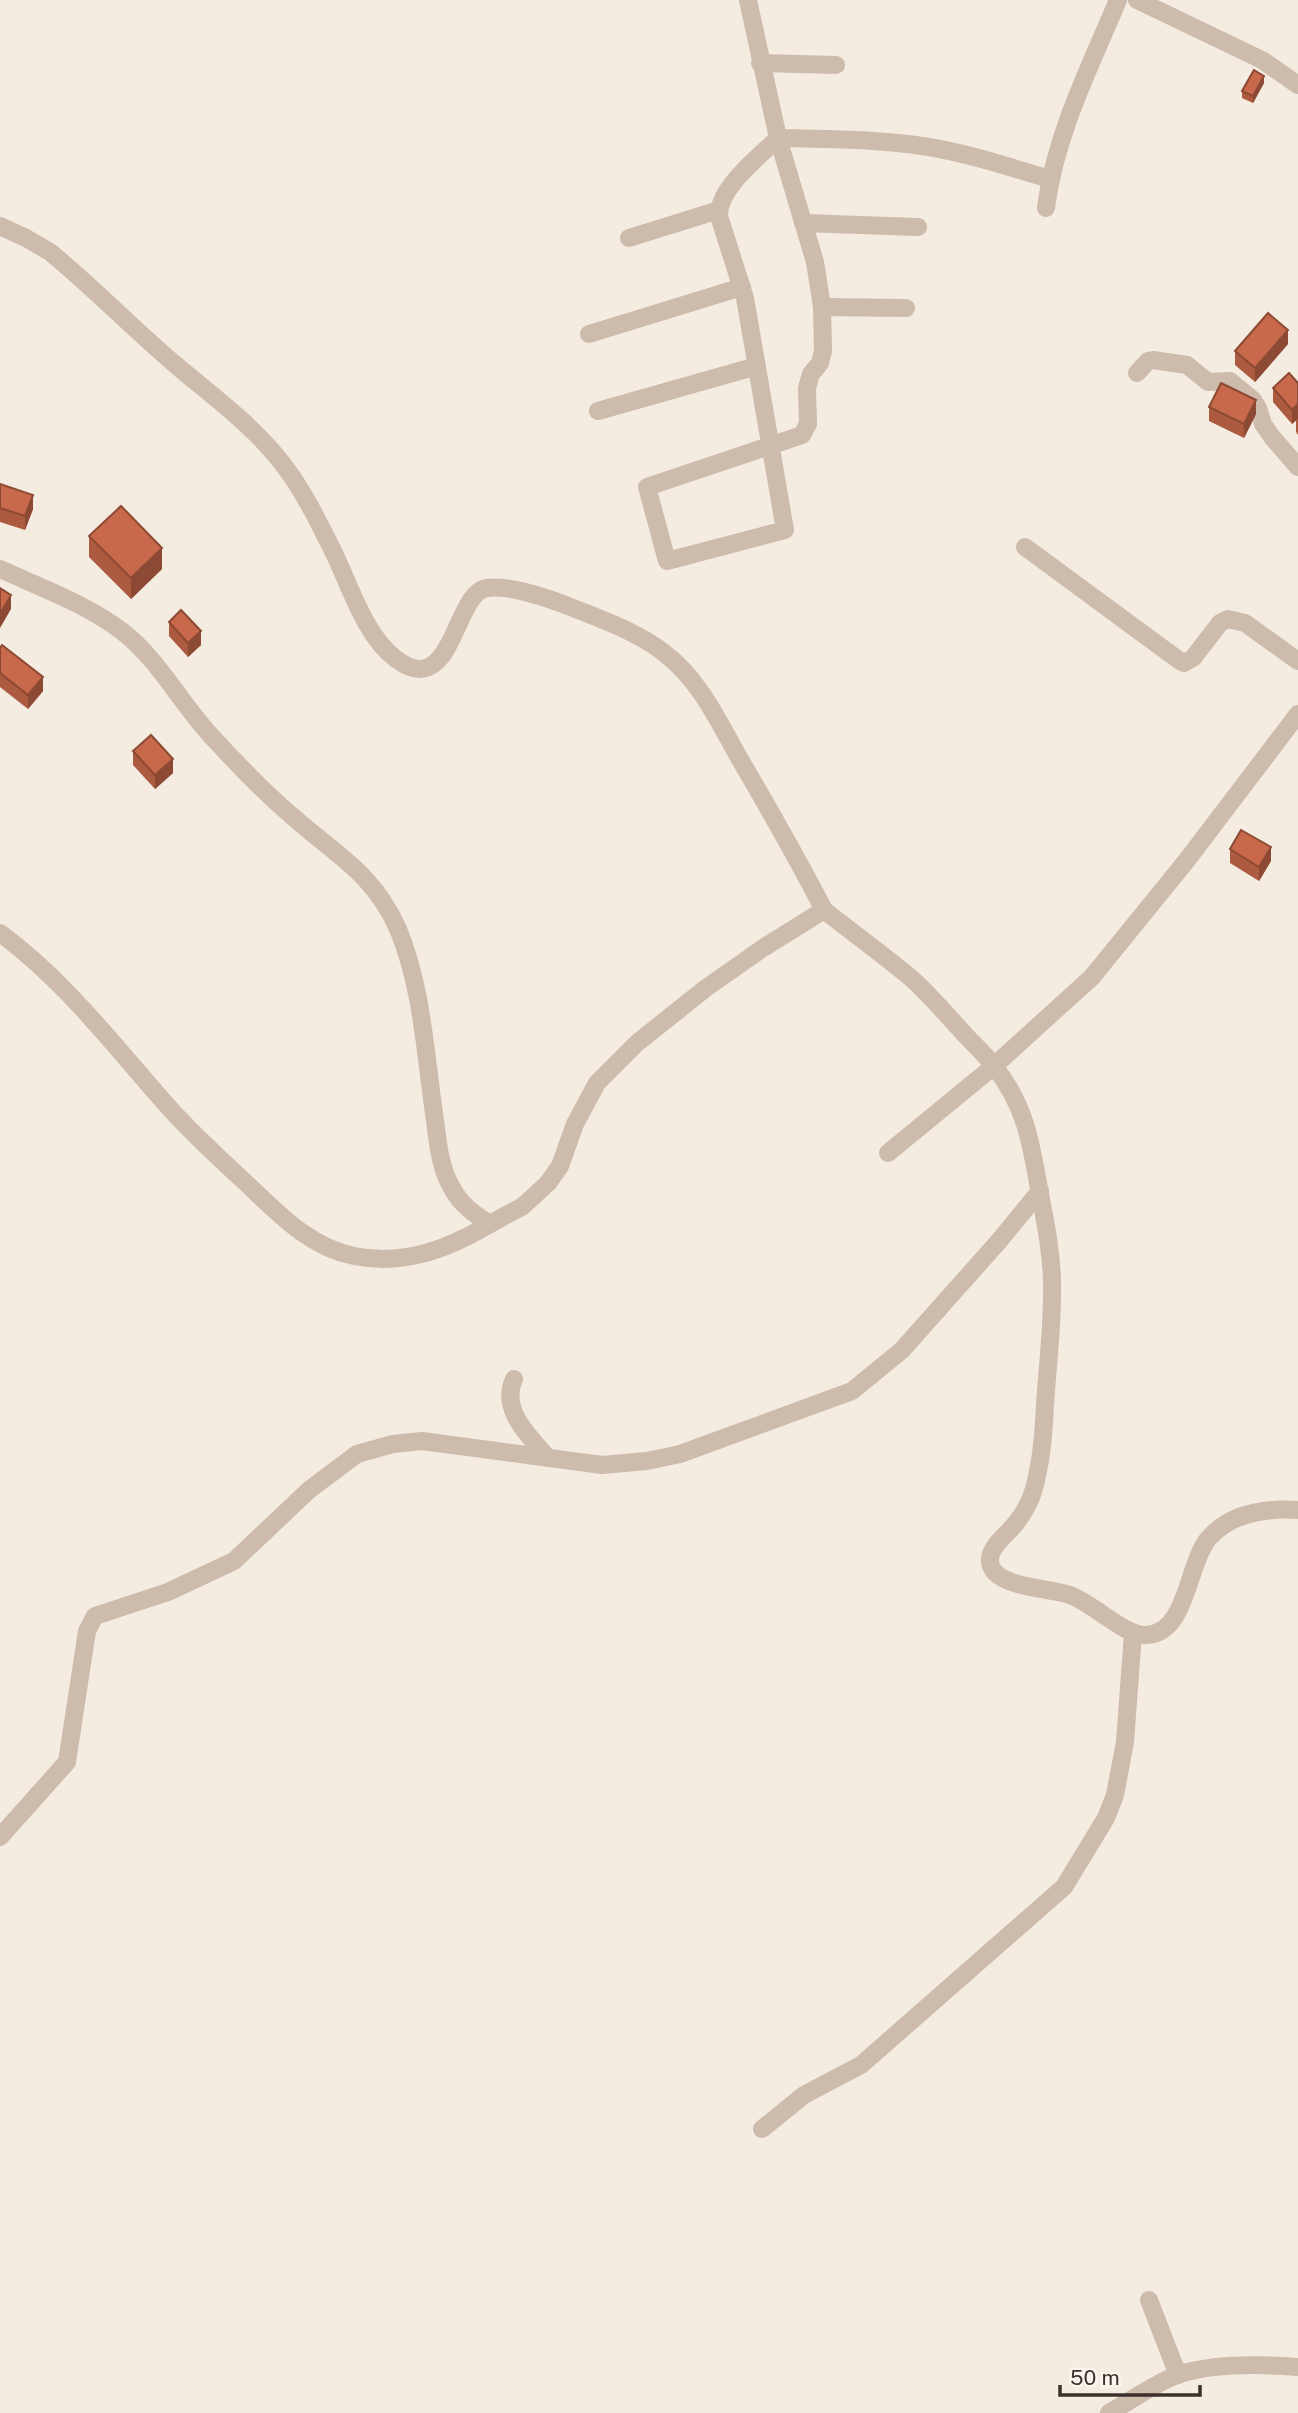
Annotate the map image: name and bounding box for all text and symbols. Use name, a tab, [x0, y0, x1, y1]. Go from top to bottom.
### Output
scale bar	[1060, 2354, 1200, 2398]
text: 50 m	[1070, 2365, 1120, 2390]

